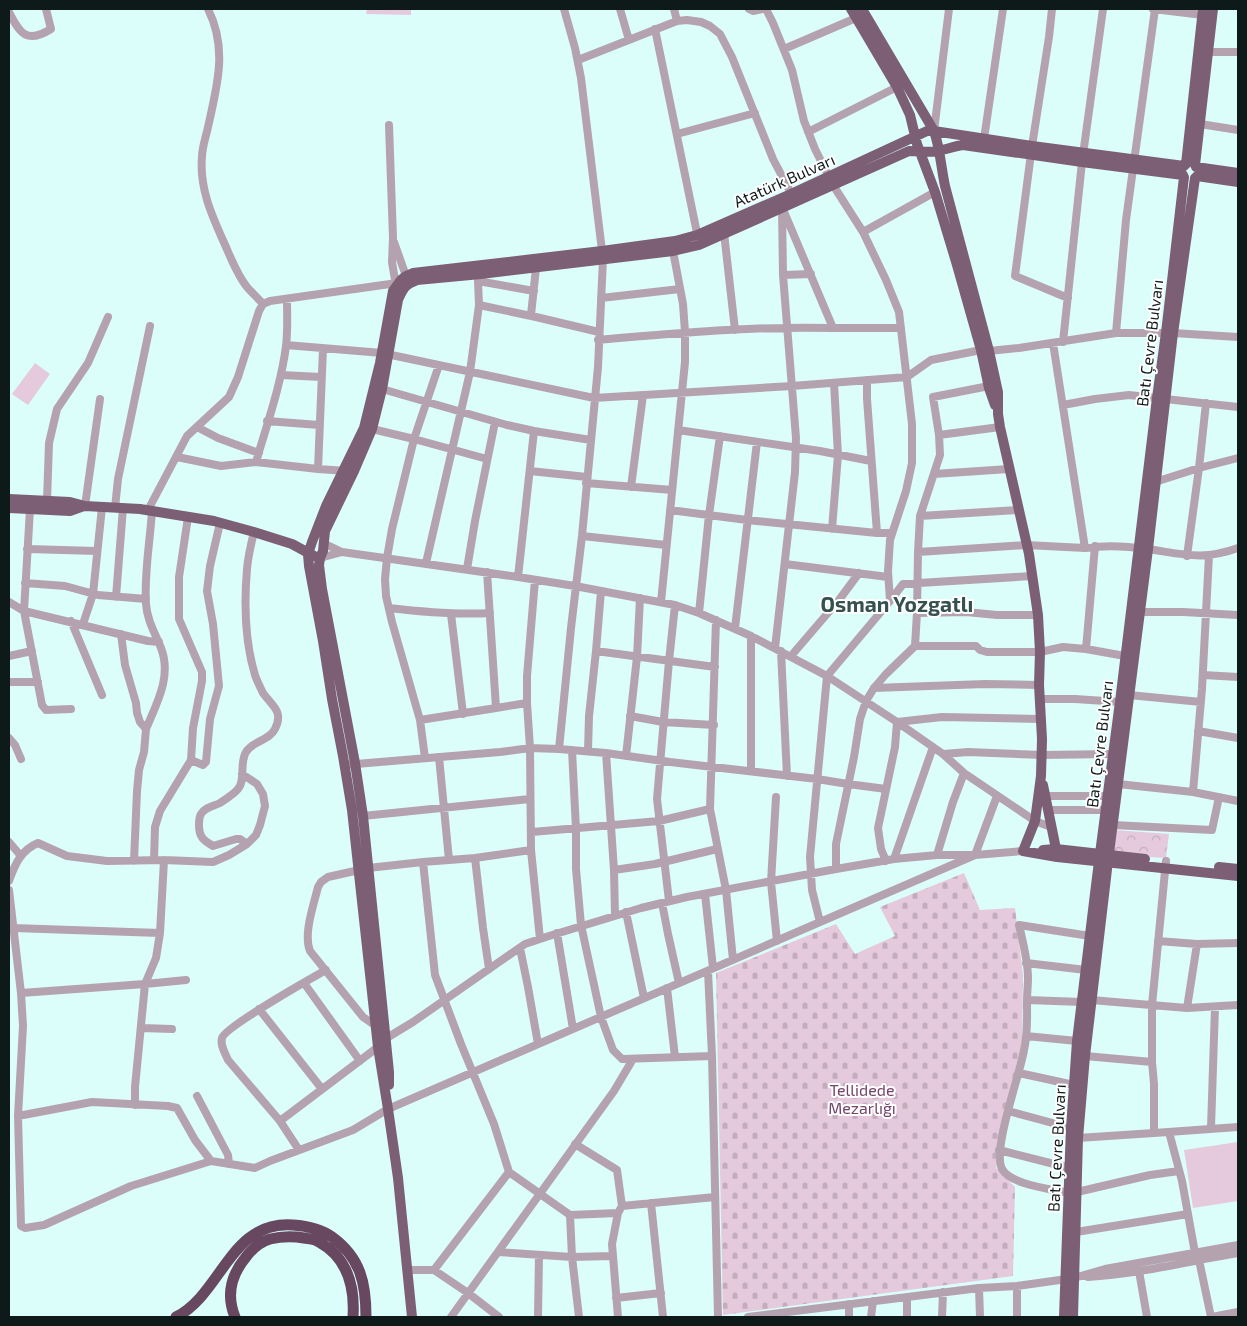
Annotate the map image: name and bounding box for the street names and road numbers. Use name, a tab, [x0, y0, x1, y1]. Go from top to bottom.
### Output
street label: Atatürk Bulvarı	[730, 149, 838, 211]
street label: Batı Çevre Bulvarı	[1132, 278, 1167, 408]
street label: Batı Çevre Bulvarı	[1082, 679, 1117, 809]
street label: Batı Çevre Bulvarı	[1043, 1084, 1070, 1212]

